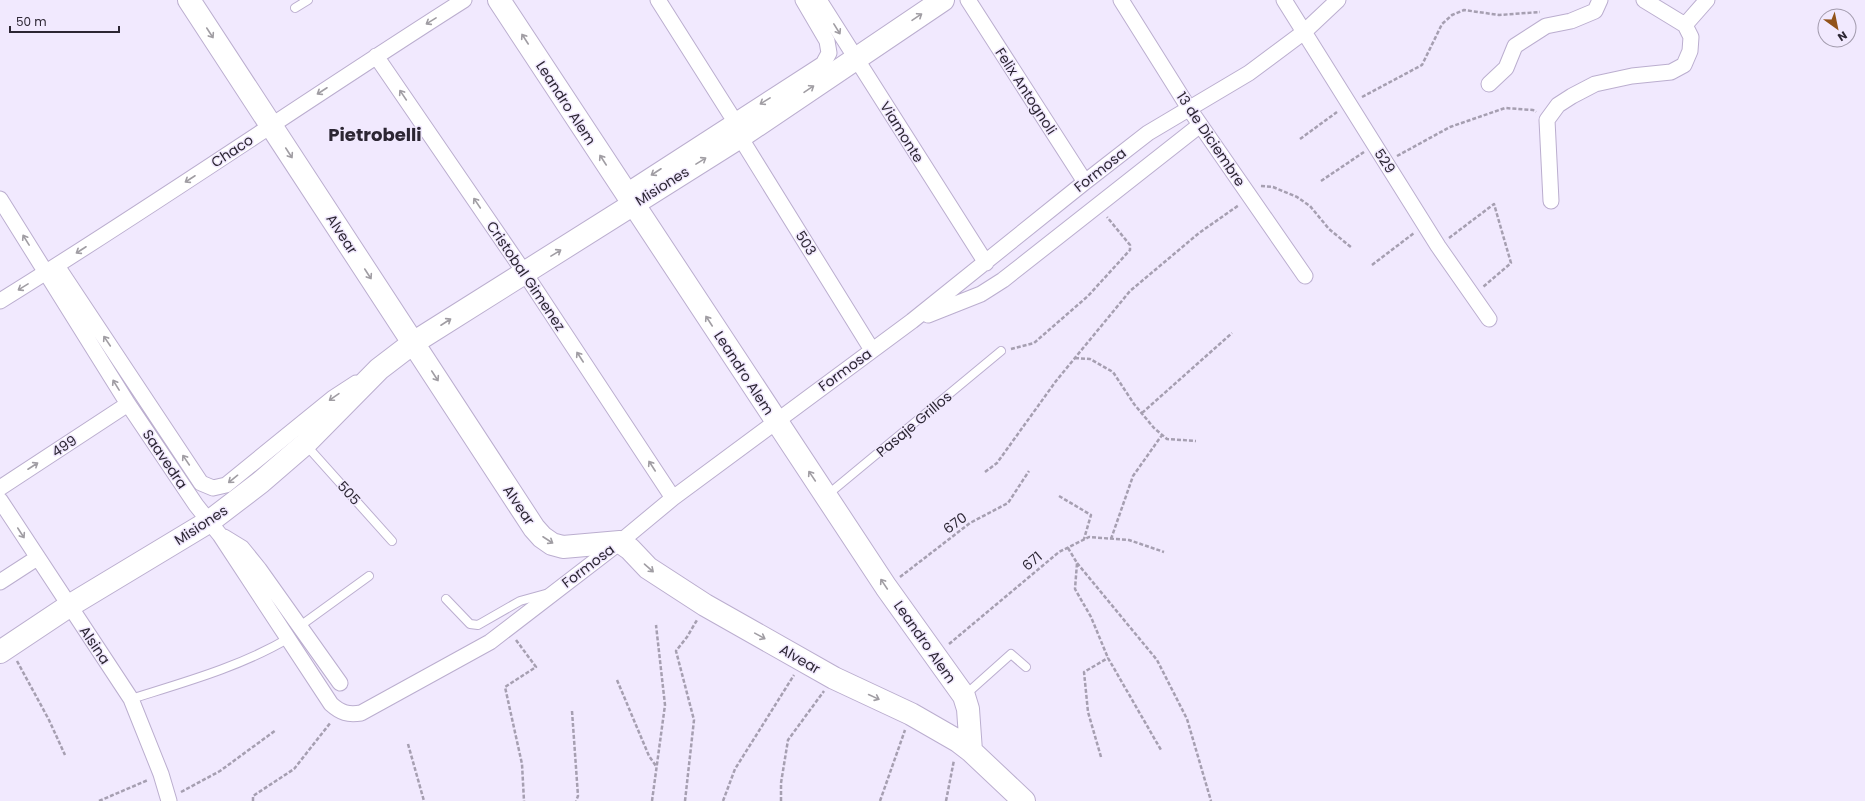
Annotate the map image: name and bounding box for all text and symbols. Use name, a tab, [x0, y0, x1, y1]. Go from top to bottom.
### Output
scale bar	[10, 8, 119, 34]
north arrow	[1817, 8, 1857, 48]
text: 50 m	[16, 13, 47, 30]
one-way arrow	[912, 13, 923, 21]
one-way arrow	[426, 17, 437, 25]
one-way arrow	[834, 23, 842, 35]
one-way arrow	[206, 27, 214, 38]
text: N	[1835, 27, 1850, 45]
one-way arrow	[521, 34, 529, 45]
street label: Felix Antognoli	[990, 44, 1062, 138]
street label: Leandro Alem	[531, 57, 601, 149]
one-way arrow	[804, 85, 815, 94]
one-way arrow	[316, 87, 327, 96]
street label: 13 de Diciembre	[1172, 88, 1250, 190]
one-way arrow	[399, 90, 407, 101]
one-way arrow	[760, 97, 771, 105]
street label: Viamonte	[875, 98, 929, 167]
district label: Pietrobelli	[328, 122, 422, 147]
street label: Chaco	[207, 130, 257, 172]
street label: Formosa	[1070, 143, 1130, 197]
street label: 529	[1370, 145, 1400, 177]
one-way arrow	[285, 147, 293, 158]
one-way arrow	[599, 154, 608, 165]
one-way arrow	[695, 157, 706, 165]
street label: Misiones	[631, 162, 693, 210]
one-way arrow	[651, 168, 662, 176]
one-way arrow	[184, 175, 196, 183]
one-way arrow	[472, 197, 481, 208]
street label: Alvear	[322, 210, 362, 258]
street label: Cristobal Gimenez	[482, 217, 570, 335]
street label: 503	[791, 227, 821, 259]
one-way arrow	[21, 234, 30, 245]
one-way arrow	[76, 246, 87, 254]
one-way arrow	[550, 248, 562, 256]
one-way arrow	[364, 268, 372, 279]
one-way arrow	[17, 283, 29, 291]
one-way arrow	[705, 315, 713, 327]
one-way arrow	[440, 318, 452, 326]
street label: Leandro Alem	[709, 327, 779, 419]
one-way arrow	[103, 335, 111, 346]
street label: Formosa	[814, 344, 876, 396]
one-way arrow	[576, 352, 584, 363]
one-way arrow	[431, 370, 439, 382]
one-way arrow	[112, 379, 120, 391]
street label: Pasaje Grillos	[872, 386, 956, 462]
one-way arrow	[329, 393, 340, 401]
street label: Saavedra	[138, 425, 192, 493]
street label: 499	[47, 430, 81, 462]
one-way arrow	[182, 455, 191, 466]
one-way arrow	[647, 460, 655, 472]
one-way arrow	[27, 462, 38, 471]
one-way arrow	[808, 471, 816, 482]
one-way arrow	[227, 474, 238, 483]
street label: 505	[333, 477, 365, 509]
street label: Alvear	[498, 481, 540, 529]
street label: Misiones	[170, 500, 232, 550]
street label: 670	[939, 507, 971, 539]
one-way arrow	[17, 527, 25, 538]
one-way arrow	[542, 536, 553, 544]
street label: Formosa	[557, 540, 619, 592]
street label: 671	[1018, 547, 1046, 575]
one-way arrow	[644, 563, 654, 572]
one-way arrow	[880, 579, 888, 590]
street label: Leandro Alem	[889, 597, 961, 687]
street label: Alsina	[75, 622, 115, 668]
one-way arrow	[753, 632, 765, 640]
street label: Alvear	[776, 639, 824, 679]
one-way arrow	[868, 694, 880, 701]

